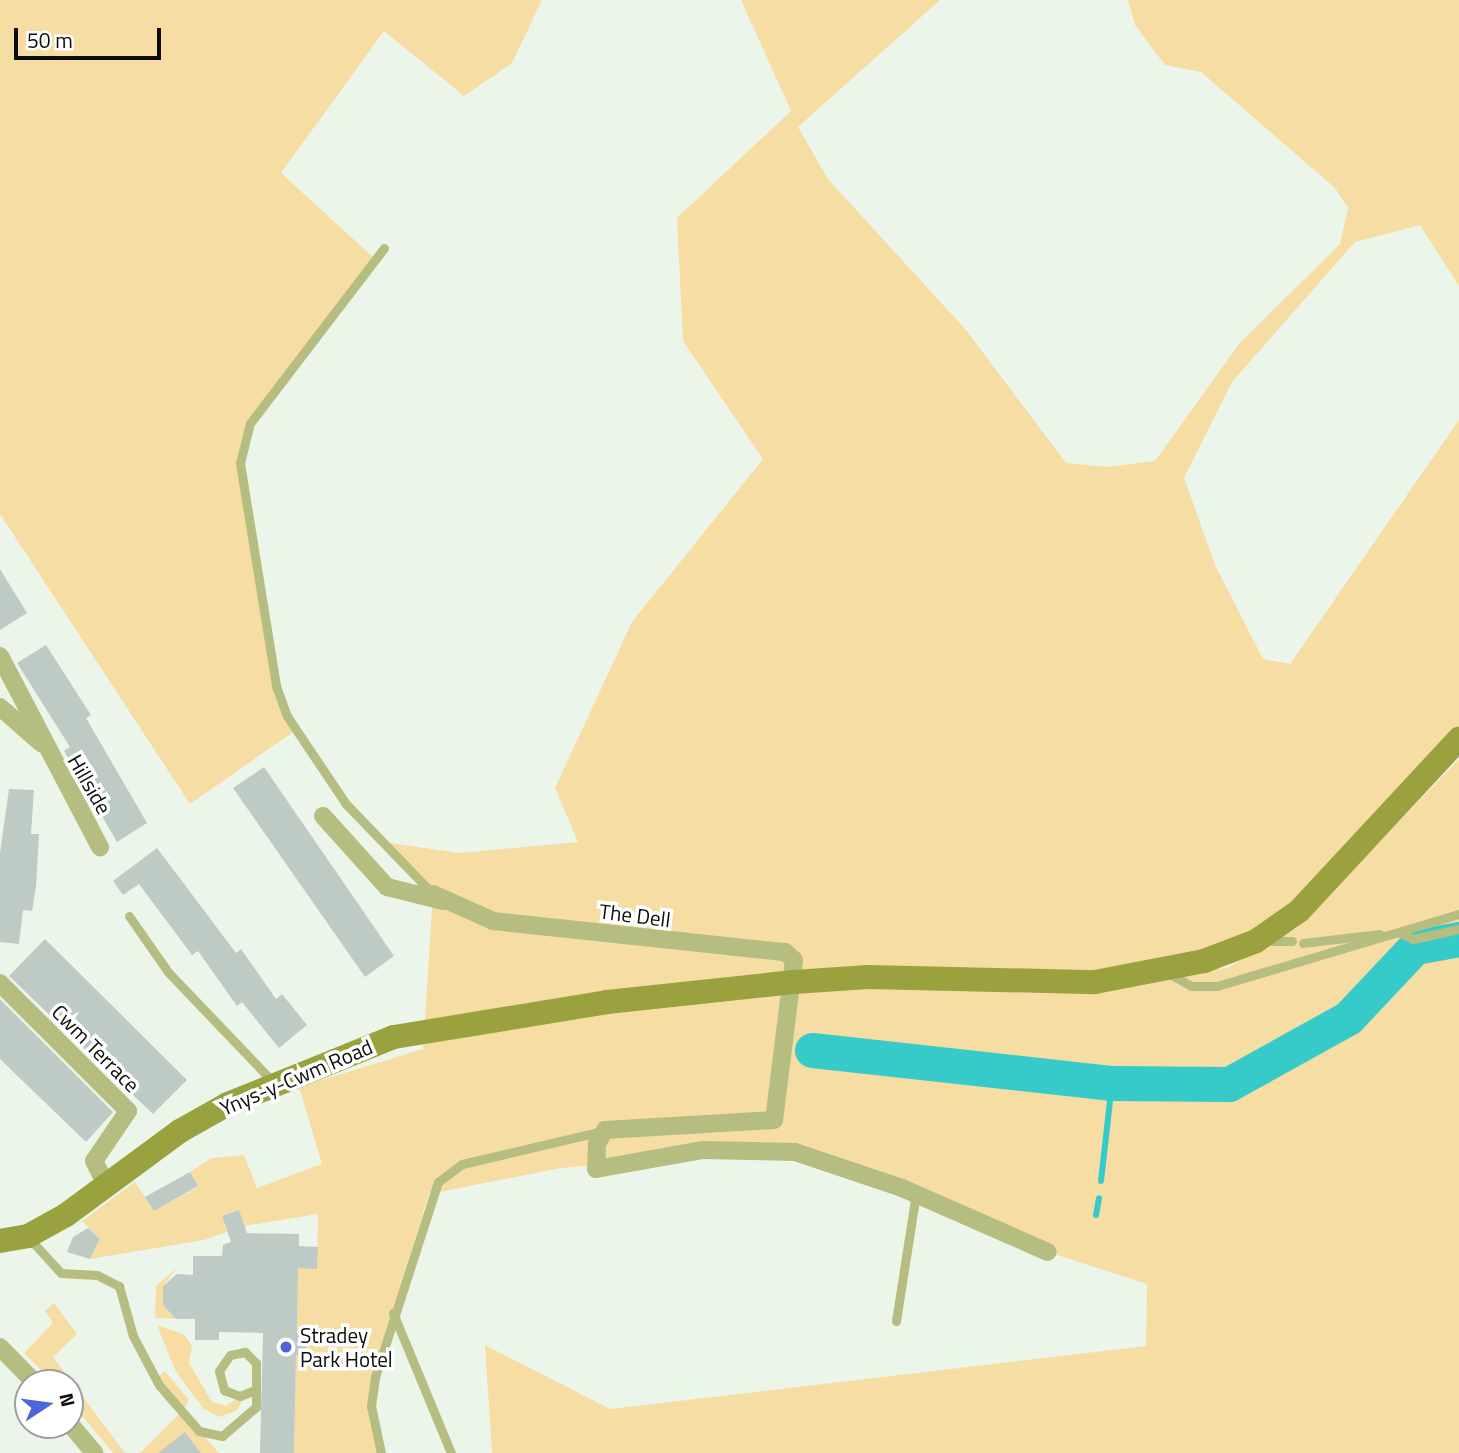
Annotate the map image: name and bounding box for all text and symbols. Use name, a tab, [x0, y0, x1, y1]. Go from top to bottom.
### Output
scale bar	[18, 14, 164, 58]
text: 50 m	[27, 24, 73, 56]
street label: Hillside	[63, 750, 117, 818]
street label: The Dell	[598, 898, 672, 932]
street label: Cwm Terrace	[47, 999, 145, 1097]
street label: Ynys-y-Cwm Road	[216, 1033, 376, 1121]
place label: Stradey Park Hotel	[300, 1322, 393, 1372]
marker: Stradey Park Hotel	[278, 1339, 294, 1355]
north arrow	[14, 1369, 84, 1439]
text: N	[52, 1390, 84, 1409]

